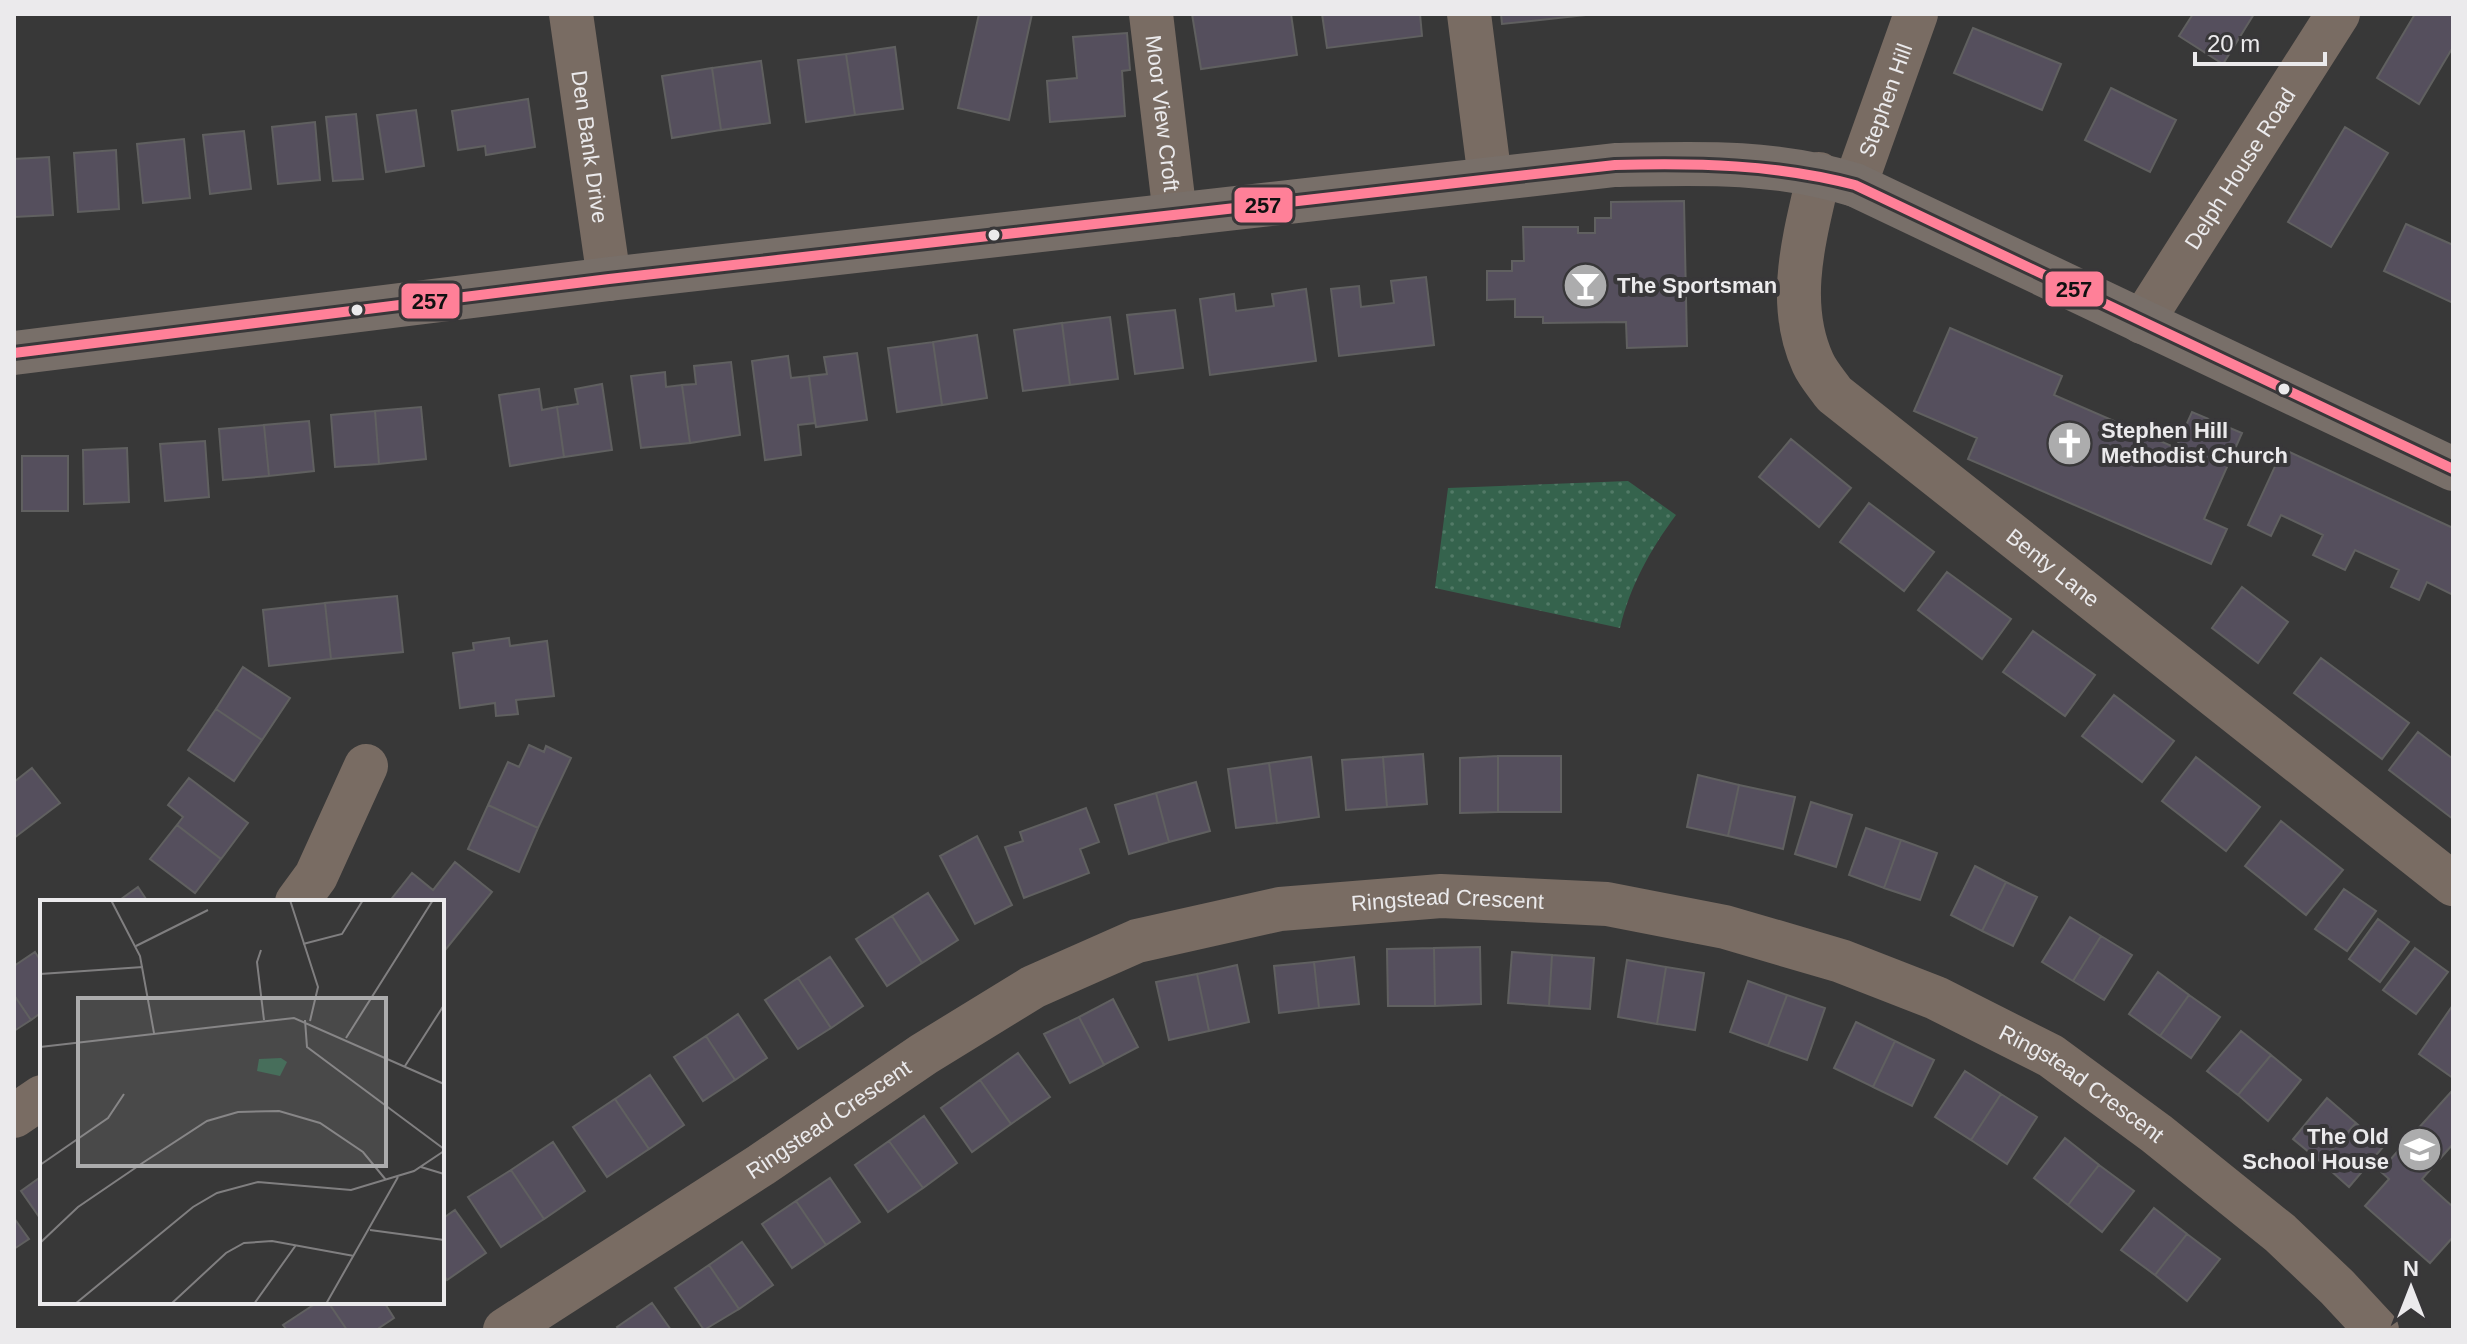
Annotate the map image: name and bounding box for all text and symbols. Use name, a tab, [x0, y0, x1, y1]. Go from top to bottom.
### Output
scale bar	[2195, 16, 2325, 66]
text: 20 m	[2207, 30, 2260, 57]
street label: Moor View Croft	[1141, 34, 1184, 193]
street label: Stephen Hill	[1854, 40, 1917, 161]
street label: Den Bank Drive	[566, 69, 613, 225]
street label: Delph House Road	[2180, 84, 2301, 254]
line badge: 257	[1233, 186, 1294, 224]
text: 257	[1245, 193, 1281, 218]
unlabelled marker	[986, 227, 1002, 243]
bar icon: The Sportsman	[1562, 261, 1610, 309]
line badge: 257	[2044, 270, 2105, 308]
place label: The Sportsman	[1617, 273, 1777, 298]
text: 257	[2056, 277, 2092, 302]
line badge: 257	[400, 282, 461, 320]
text: 257	[412, 289, 448, 314]
unlabelled marker	[349, 302, 365, 318]
unlabelled marker	[2276, 381, 2292, 397]
place label: Stephen Hill Methodist Church	[2101, 418, 2288, 468]
church icon: Stephen Hill Methodist Church	[2046, 419, 2094, 467]
street label: Benty Lane	[2001, 524, 2104, 612]
street label: Ringstead Crescent	[1350, 884, 1545, 916]
inset map	[40, 900, 444, 1304]
street label: Ringstead Crescent	[1995, 1020, 2169, 1148]
street label: Ringstead Crescent	[742, 1055, 916, 1184]
place label: The Old School House	[2242, 1124, 2389, 1174]
school or university icon: The Old School House	[2396, 1125, 2444, 1173]
north arrow	[2371, 1248, 2451, 1328]
text: N	[2403, 1256, 2419, 1281]

